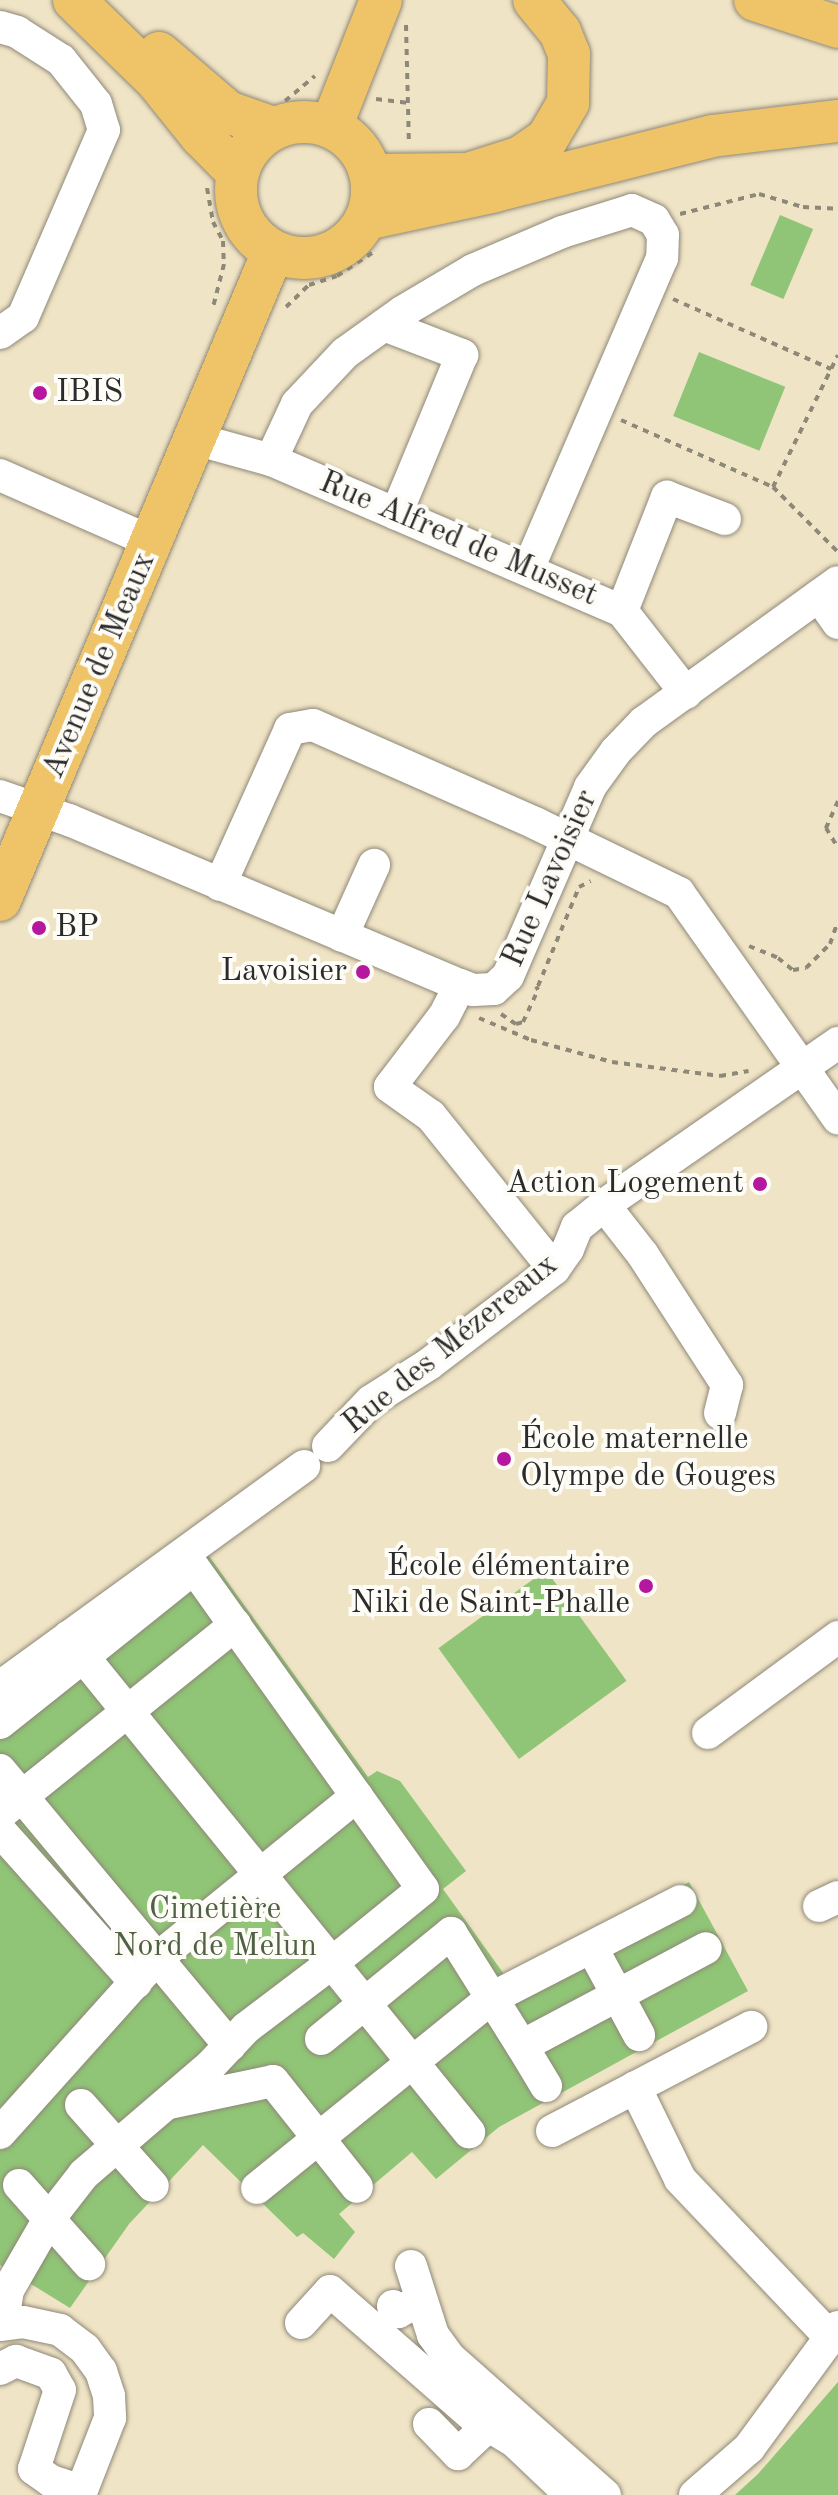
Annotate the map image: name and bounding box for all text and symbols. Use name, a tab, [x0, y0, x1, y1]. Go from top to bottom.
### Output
place label: IBIS	[56, 374, 123, 412]
marker: IBIS	[31, 384, 49, 402]
street label: Rue Alfred de Musset	[313, 464, 603, 616]
street label: Avenue de Meaux	[35, 547, 165, 785]
street label: Rue Lavoisier	[495, 784, 607, 974]
place label: BP	[55, 909, 99, 947]
marker: BP	[30, 919, 48, 937]
place label: Lavoisier	[220, 953, 347, 991]
marker: Lavoisier	[354, 963, 372, 981]
place label: Action Logement	[506, 1165, 744, 1203]
marker: Action Logement	[751, 1175, 769, 1193]
street label: Rue des Mézereaux	[336, 1246, 566, 1444]
place label: École maternelle Olympe de Gouges	[520, 1422, 776, 1497]
marker: École maternelle Olympe de Gouges	[495, 1450, 513, 1468]
place label: École élémentaire Niki de Saint-Phalle	[351, 1549, 630, 1624]
marker: École élémentaire Niki de Saint-Phalle	[637, 1577, 655, 1595]
park label: Cimetière Nord de Melun	[113, 1892, 317, 1967]

